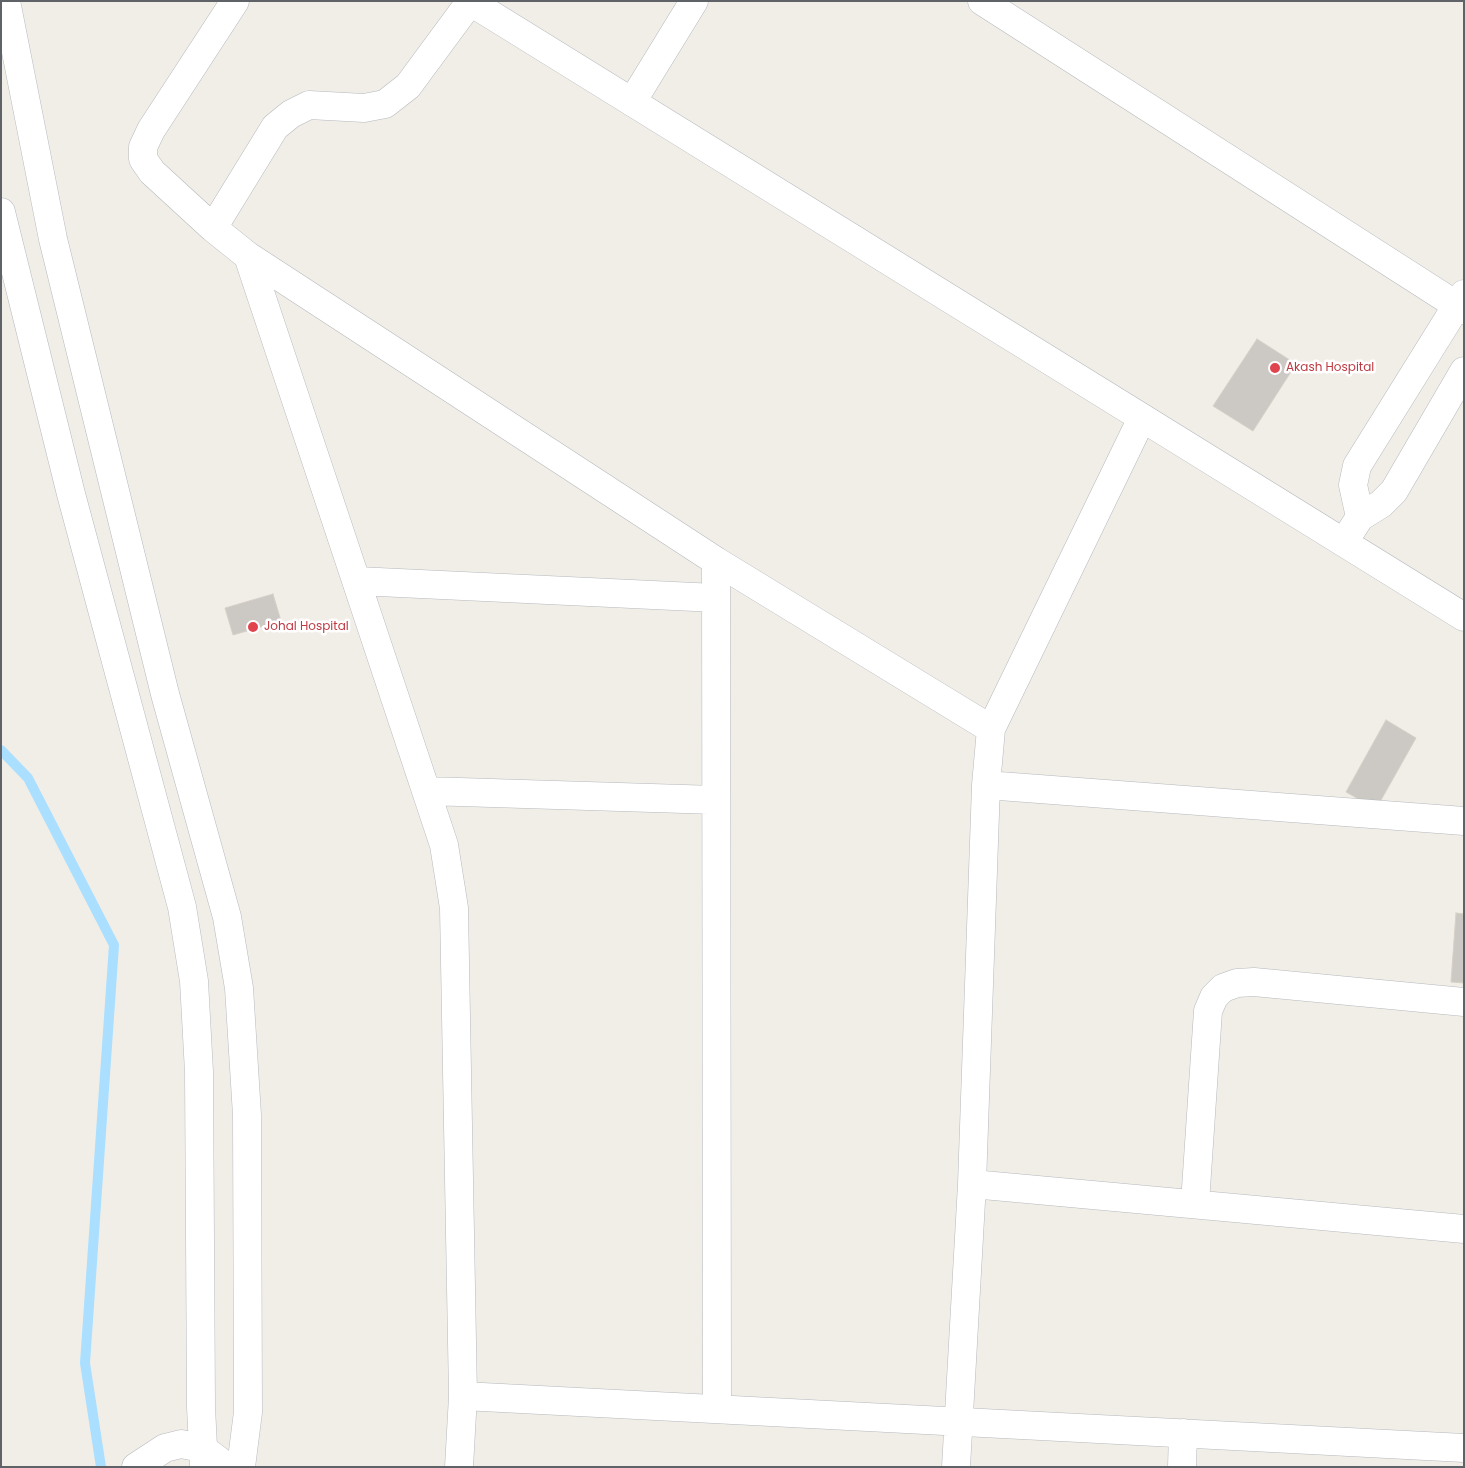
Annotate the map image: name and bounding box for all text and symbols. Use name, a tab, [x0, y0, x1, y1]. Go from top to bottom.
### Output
marker: Akash Hospital	[1268, 361, 1282, 375]
place label: Akash Hospital	[1286, 361, 1374, 375]
marker: Johal Hospital	[246, 620, 260, 634]
place label: Johal Hospital	[264, 620, 349, 634]

